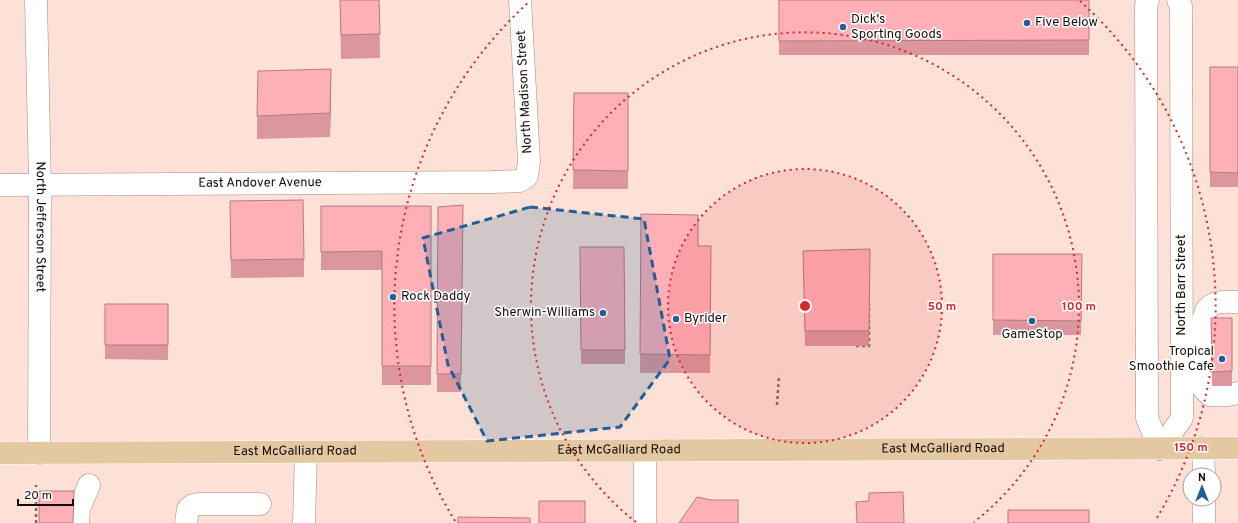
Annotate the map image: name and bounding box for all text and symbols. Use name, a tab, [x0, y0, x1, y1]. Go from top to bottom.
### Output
place label: Dick's Sporting Goods	[851, 12, 942, 43]
place label: Five Below	[1035, 15, 1098, 31]
marker: Five Below	[1022, 18, 1032, 28]
marker: Dick's Sporting Goods	[838, 22, 848, 32]
street label: North Madison Street	[514, 30, 536, 154]
street label: North Jefferson Street	[32, 161, 48, 293]
street label: East Andover Avenue	[198, 175, 322, 192]
street label: North Barr Street	[1174, 234, 1190, 336]
place label: Rock Daddy	[401, 289, 471, 305]
marker: Rock Daddy	[388, 292, 398, 302]
centre of rings	[798, 299, 812, 313]
text: 50 m	[928, 299, 956, 315]
text: 100 m	[1062, 299, 1096, 315]
place label: Sherwin-Williams	[494, 305, 595, 321]
marker: Sherwin-Williams	[598, 308, 608, 318]
place label: Byrider	[684, 311, 727, 327]
marker: Byrider	[671, 314, 681, 324]
marker: GameStop	[1027, 316, 1037, 326]
place label: GameStop	[1001, 327, 1063, 343]
place label: Tropical Smoothie Cafe	[1129, 344, 1214, 375]
marker: Tropical Smoothie Cafe	[1217, 354, 1227, 364]
text: 150 m	[1174, 440, 1208, 456]
street label: East McGalliard Road	[881, 441, 1005, 457]
street label: East McGalliard Road	[557, 442, 681, 459]
street label: East McGalliard Road	[233, 444, 357, 460]
north arrow	[1182, 467, 1222, 507]
text: N	[1198, 471, 1206, 485]
scale bar	[18, 481, 73, 507]
text: 20 m	[24, 488, 52, 504]

